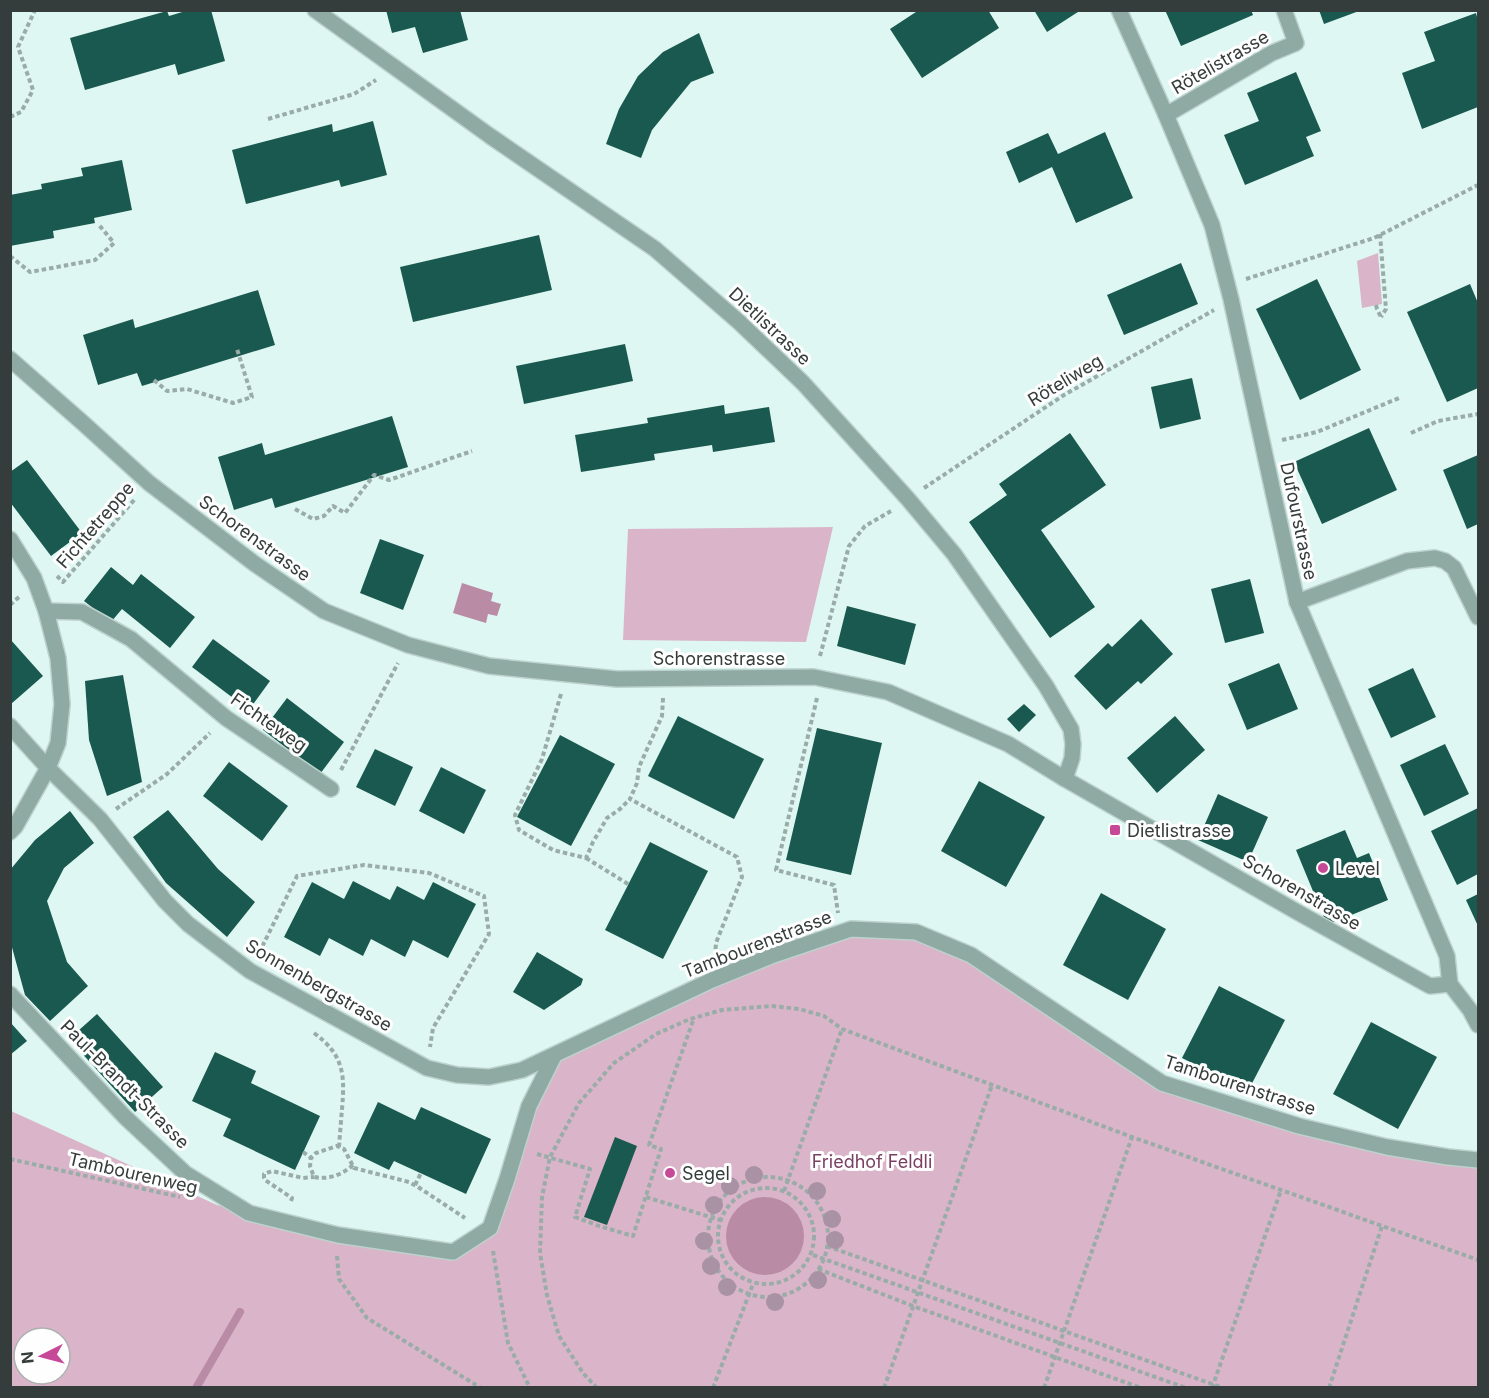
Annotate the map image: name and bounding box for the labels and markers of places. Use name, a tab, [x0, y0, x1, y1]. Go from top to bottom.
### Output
place label: Dietlistrasse	[1127, 820, 1231, 841]
marker: Dietlistrasse	[1108, 823, 1122, 837]
place label: Level	[1335, 858, 1380, 879]
marker: Level	[1316, 861, 1330, 875]
place label: Segel	[682, 1163, 730, 1184]
marker: Segel	[663, 1166, 677, 1180]

